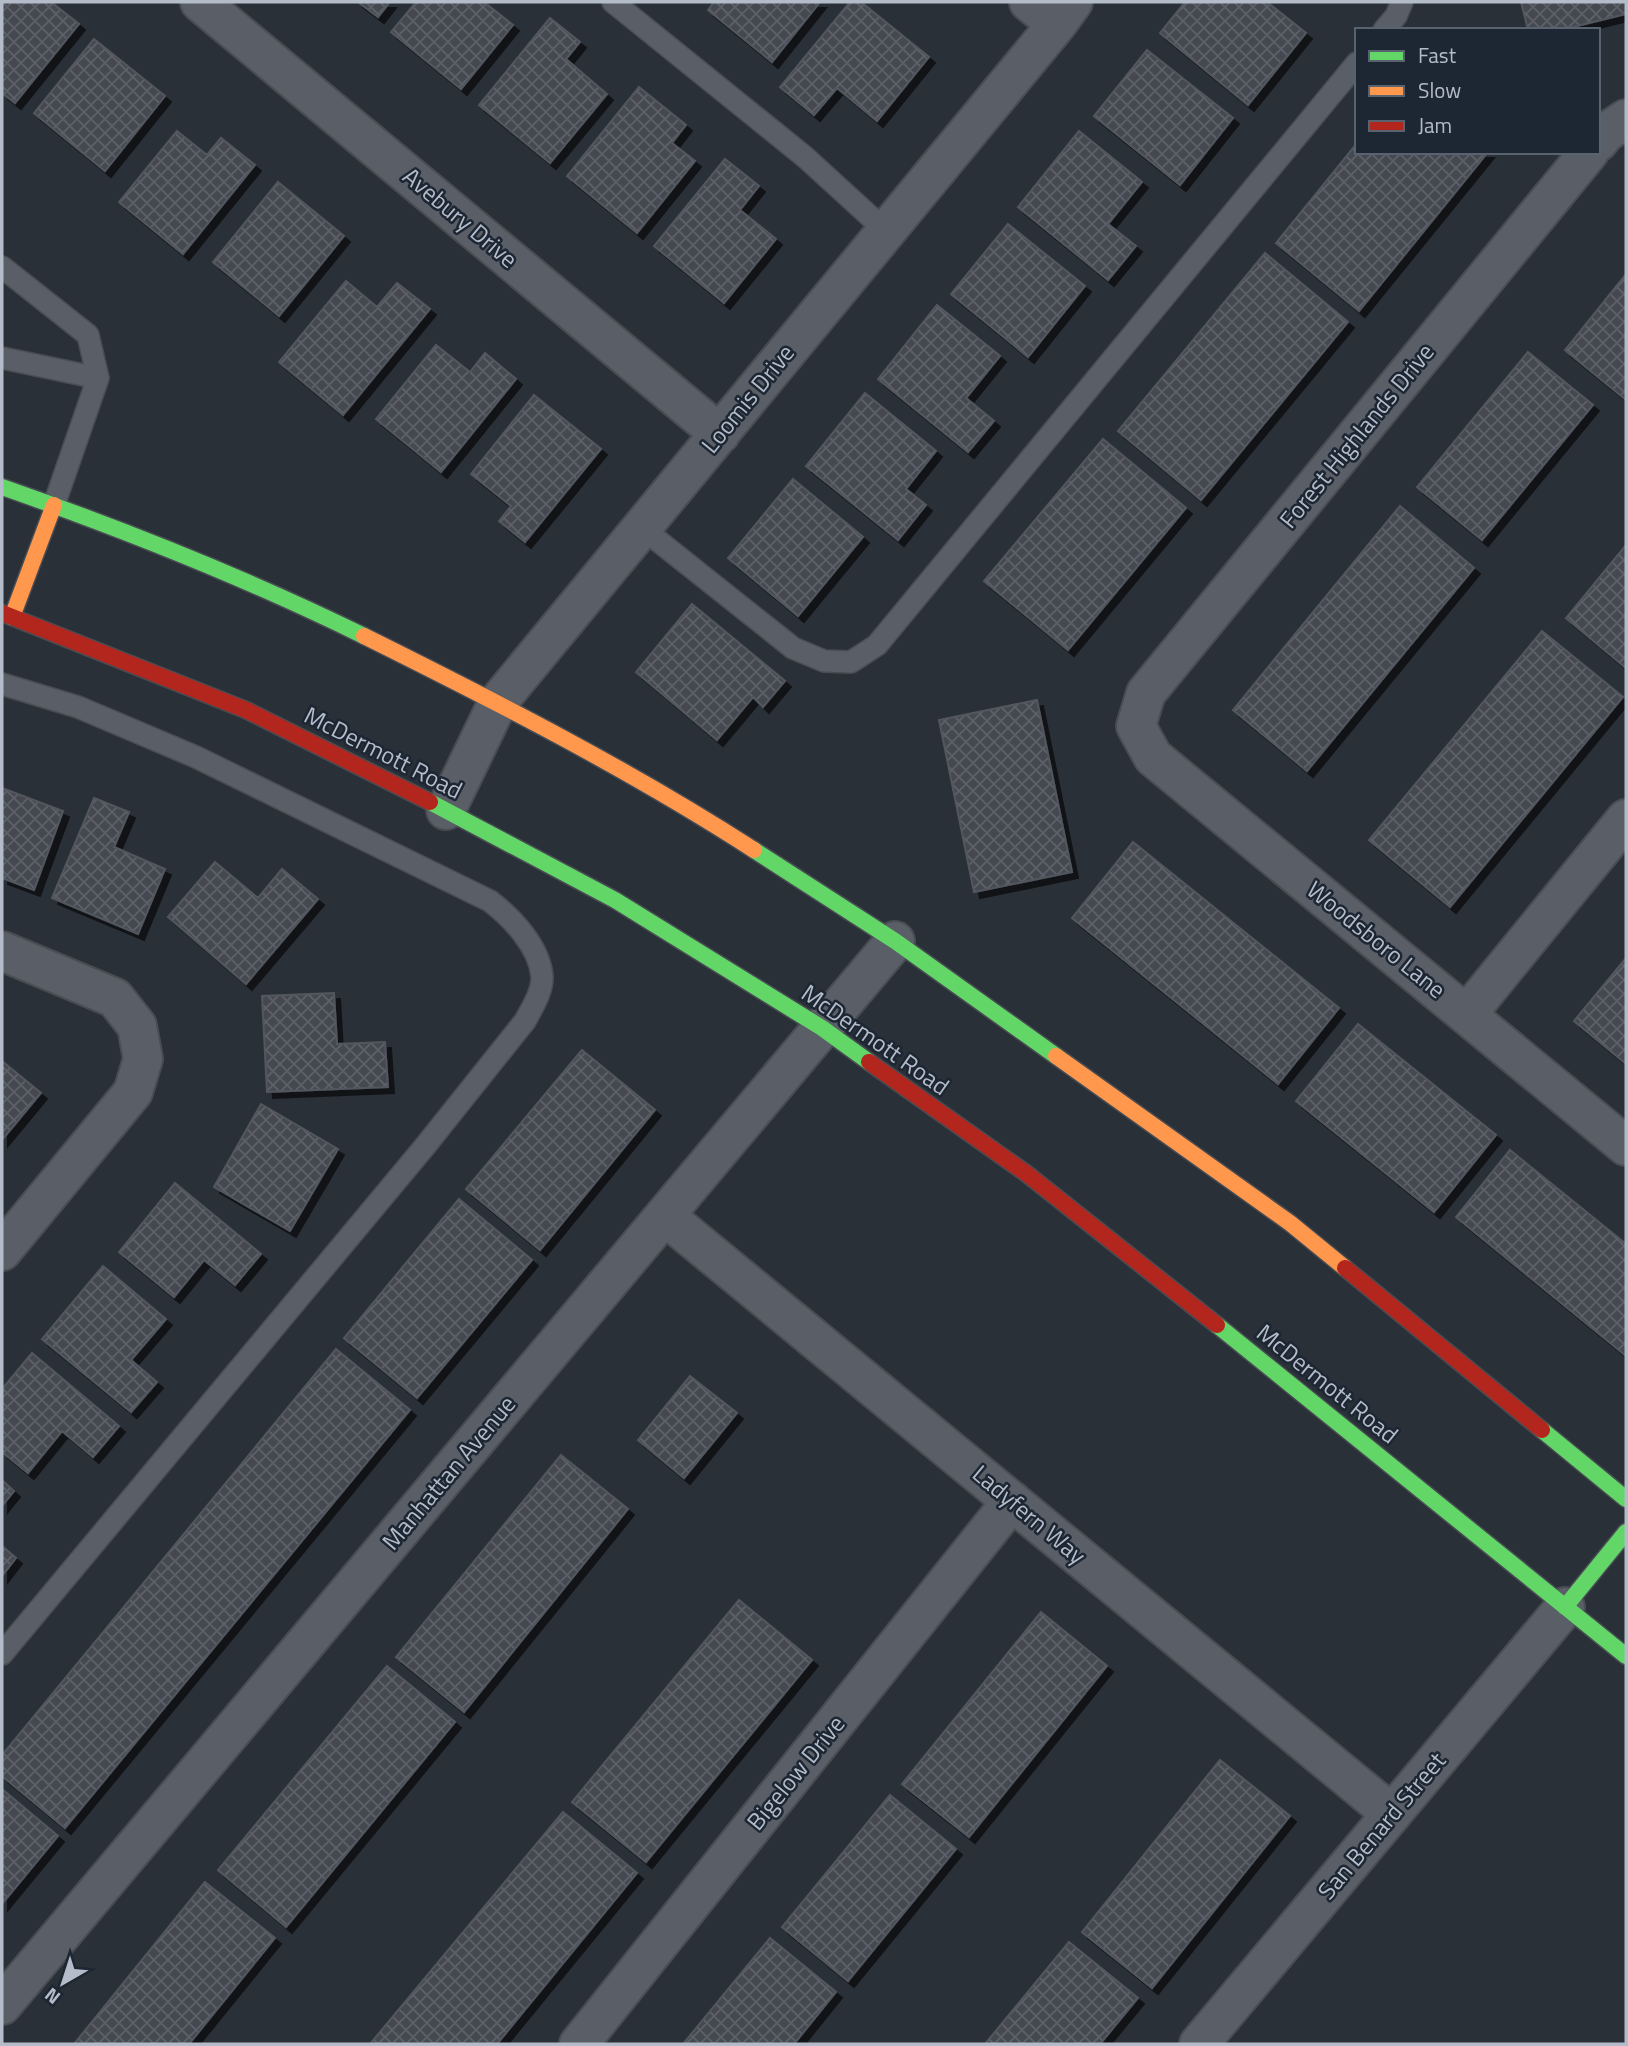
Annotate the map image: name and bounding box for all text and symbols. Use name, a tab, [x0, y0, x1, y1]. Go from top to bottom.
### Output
legend	[1355, 28, 1600, 154]
text: Fast	[1418, 39, 1457, 71]
text: Slow	[1418, 74, 1461, 106]
text: Jam	[1418, 109, 1452, 141]
street label: Avebury Drive	[395, 158, 526, 276]
street label: Forest Highlands Drive	[1270, 335, 1442, 536]
street label: Loomis Drive	[692, 336, 802, 461]
street label: McDermott Road	[298, 697, 469, 807]
street label: Woodsboro Lane	[1299, 872, 1454, 1007]
street label: McDermott Road	[794, 975, 957, 1104]
street label: McDermott Road	[1249, 1315, 1406, 1452]
street label: Manhattan Avenue	[373, 1387, 524, 1558]
street label: Ladyfern Way	[965, 1456, 1095, 1573]
street label: Bigelow Drive	[738, 1707, 853, 1838]
street label: San Benard Street	[1309, 1743, 1454, 1907]
north arrow	[28, 1948, 98, 2018]
text: N	[38, 1981, 66, 2012]

